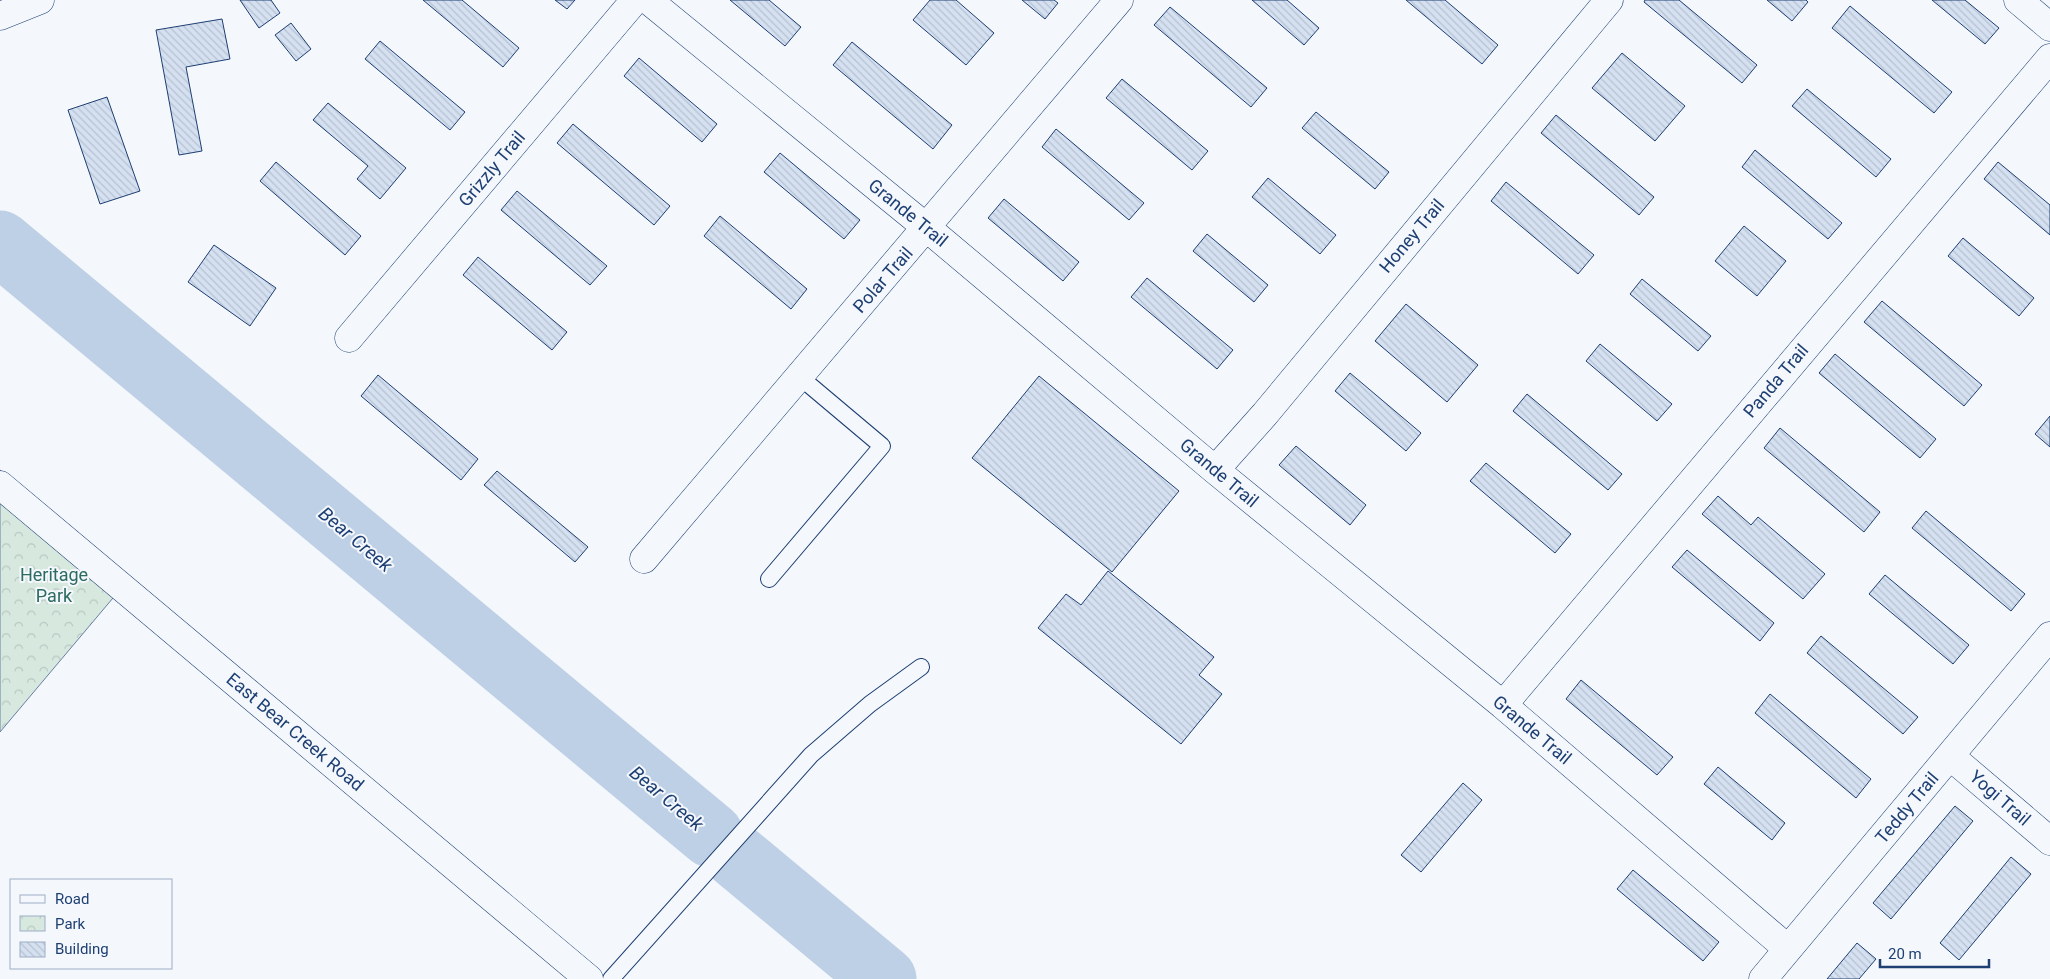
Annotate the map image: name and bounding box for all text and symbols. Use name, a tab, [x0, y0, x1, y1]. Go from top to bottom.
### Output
street label: Grizzly Trail	[454, 127, 529, 211]
street label: Grande Trail	[864, 174, 952, 251]
street label: Honey Trail	[1375, 195, 1448, 277]
street label: Polar Trail	[848, 242, 917, 317]
street label: Panda Trail	[1739, 340, 1812, 422]
street label: Grande Trail	[1176, 434, 1263, 511]
water label: Bear Creek	[314, 502, 398, 577]
park label: Heritage Park	[20, 564, 88, 606]
street label: East Bear Creek Road	[223, 668, 368, 795]
street label: Grande Trail	[1489, 691, 1576, 768]
water label: Bear Creek	[625, 761, 709, 836]
street label: Yogi Trail	[1966, 766, 2035, 830]
street label: Teddy Trail	[1871, 768, 1943, 848]
legend	[10, 879, 172, 969]
text: Road	[55, 890, 89, 908]
text: Park	[55, 915, 86, 933]
scale bar	[1880, 936, 1989, 968]
text: Building	[55, 940, 109, 958]
text: 20 m	[1888, 945, 1922, 963]

